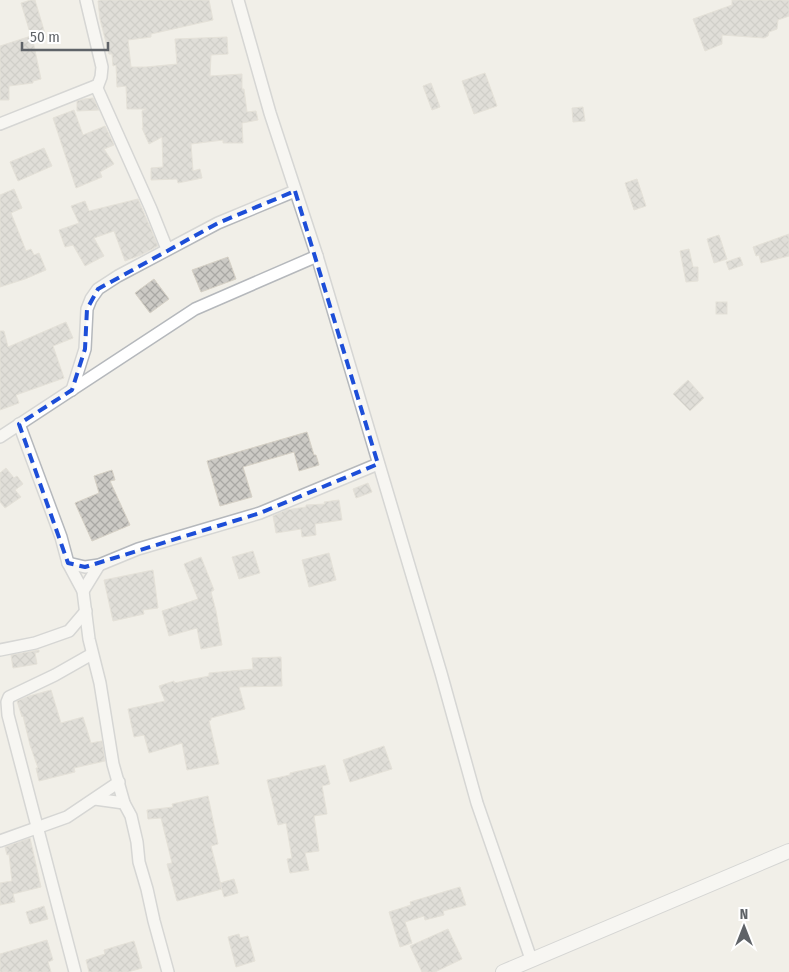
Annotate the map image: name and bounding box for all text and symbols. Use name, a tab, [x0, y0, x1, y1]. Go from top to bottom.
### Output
scale bar	[22, 20, 109, 52]
text: 50 m	[30, 28, 60, 46]
north arrow	[719, 902, 769, 952]
text: N	[740, 906, 748, 923]

